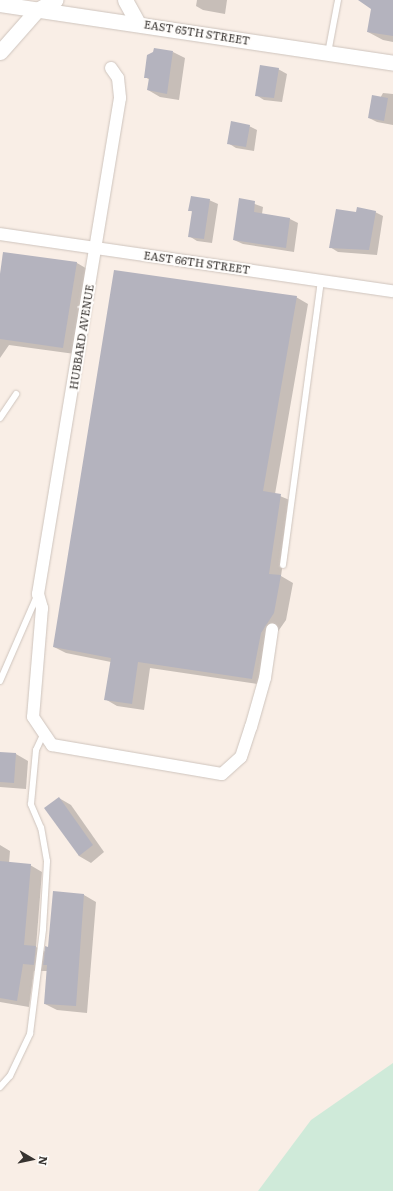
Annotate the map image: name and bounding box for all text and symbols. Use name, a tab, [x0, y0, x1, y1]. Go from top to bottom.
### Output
street label: EAST 65TH STREET	[143, 17, 251, 47]
street label: EAST 66TH STREET	[143, 248, 251, 276]
street label: HUBBARD AVENUE	[66, 283, 96, 391]
north arrow	[12, 1139, 52, 1179]
text: N	[35, 1155, 52, 1167]

